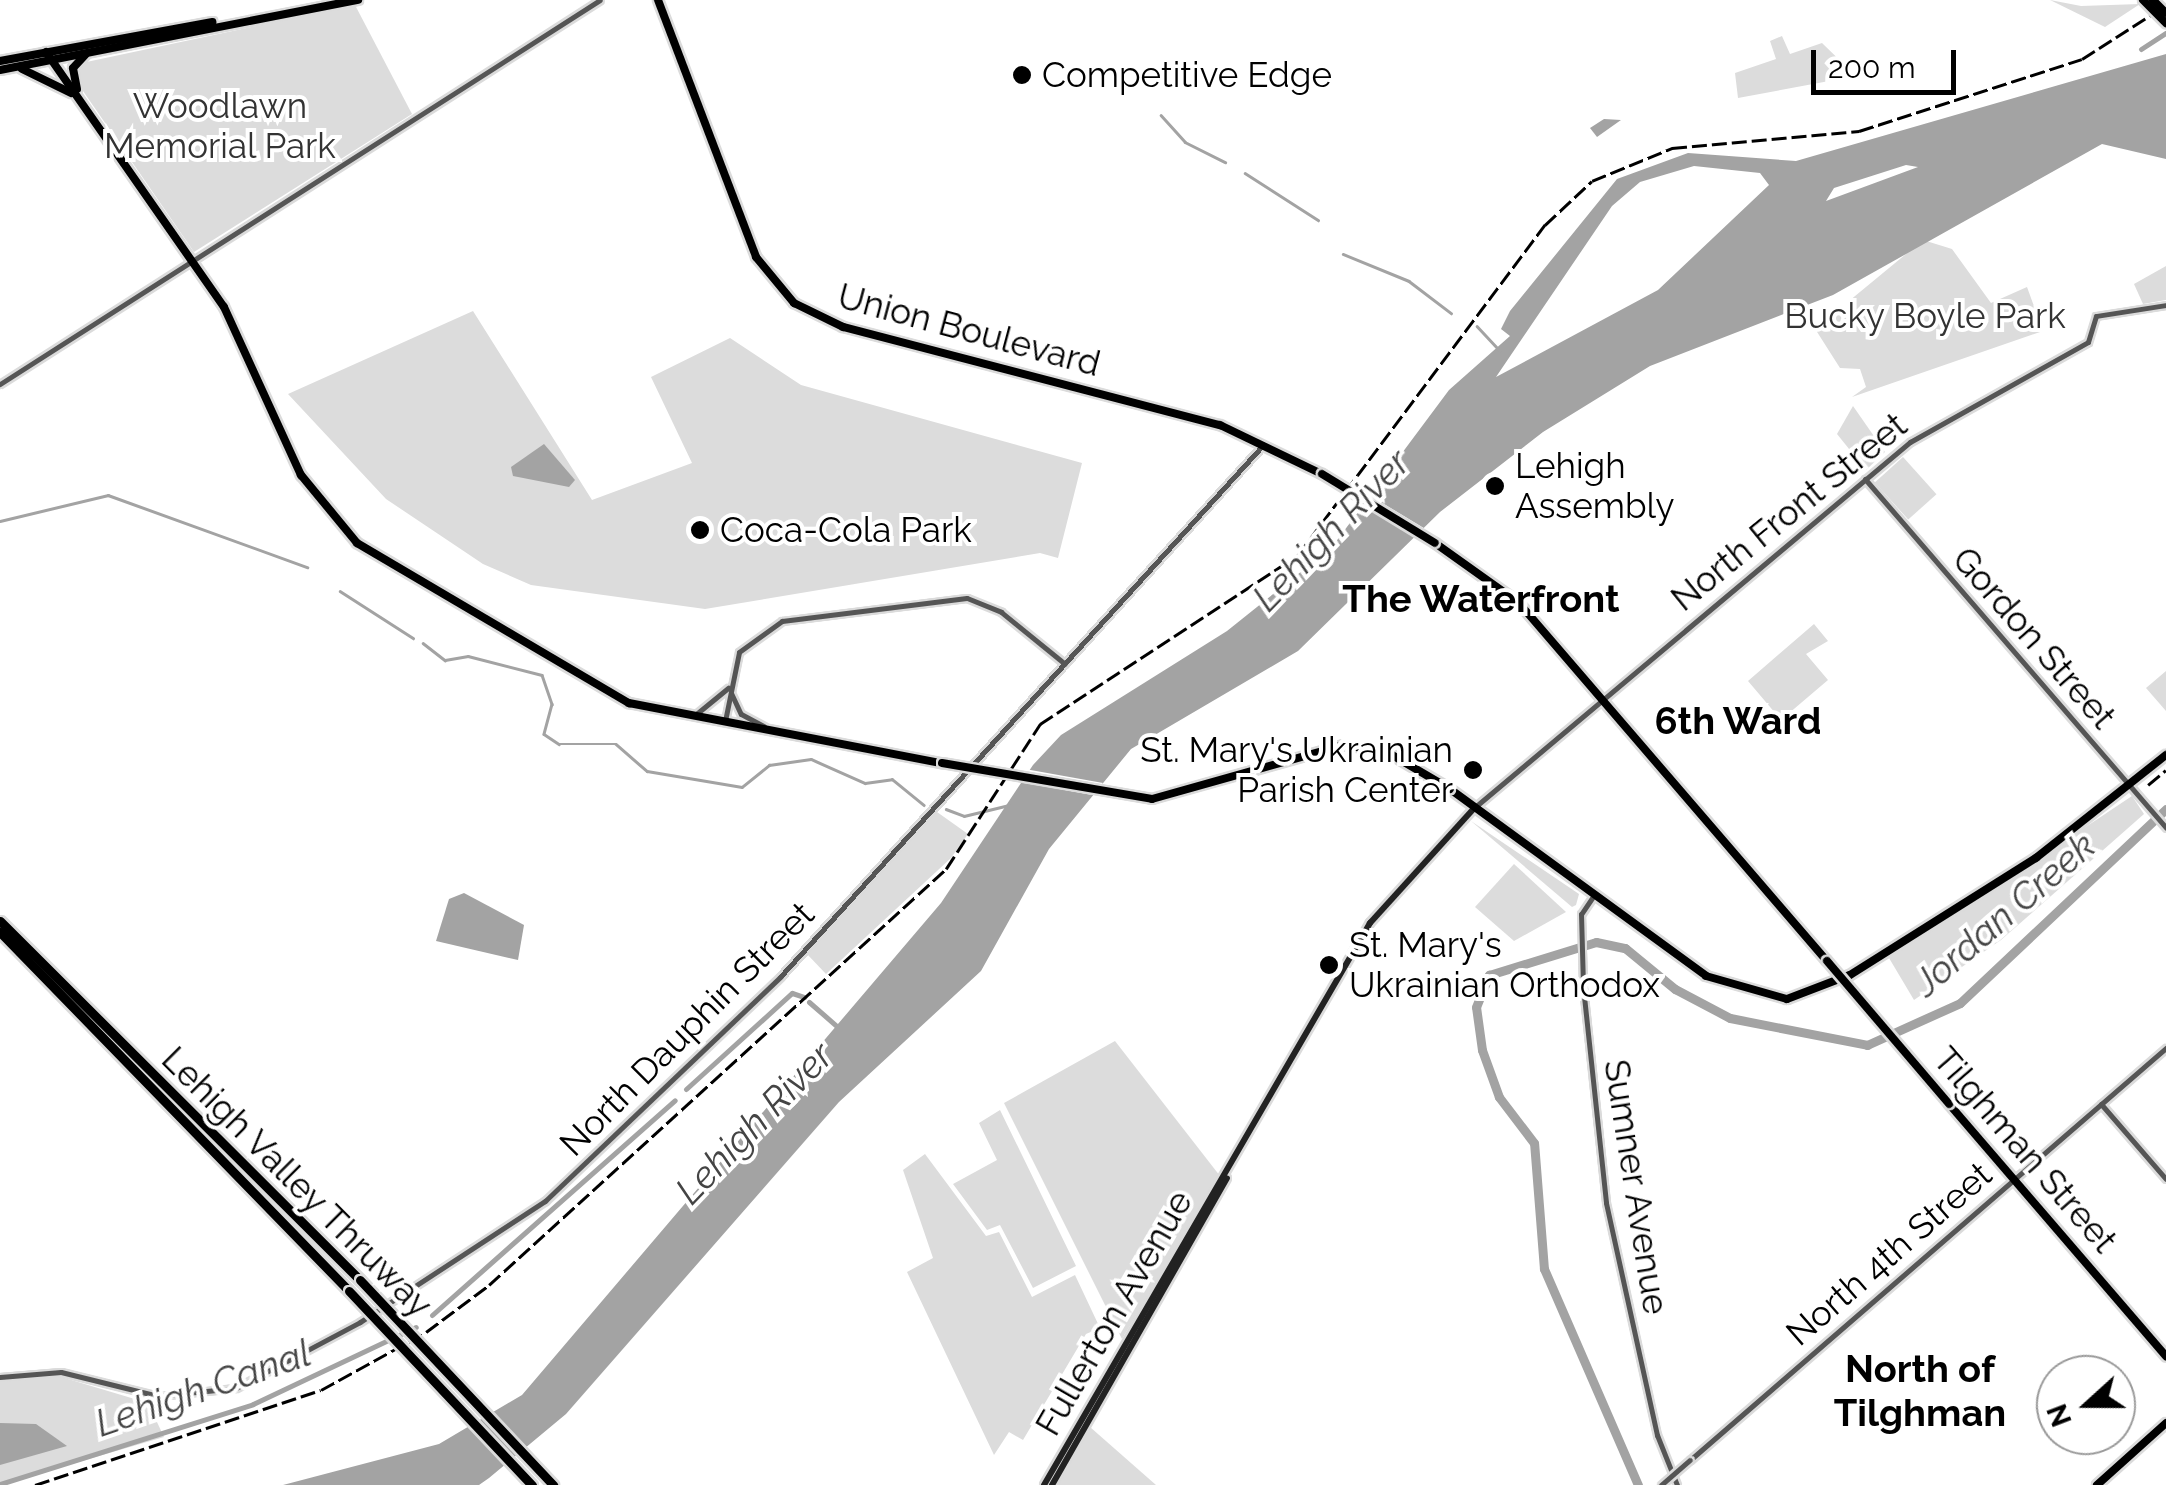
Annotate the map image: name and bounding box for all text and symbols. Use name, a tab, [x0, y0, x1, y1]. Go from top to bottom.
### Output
scale bar	[1816, 30, 1961, 92]
text: 200 m	[1828, 50, 1916, 85]
place label: Competitive Edge	[1042, 54, 1332, 96]
marker: Competitive Edge	[1011, 64, 1033, 86]
park label: Woodlawn Memorial Park	[104, 85, 336, 167]
street label: Union Boulevard	[833, 275, 1105, 385]
park label: Bucky Boyle Park	[1784, 295, 2066, 337]
street label: North Front Street	[1663, 404, 1915, 620]
water label: Lehigh River	[1243, 440, 1419, 620]
place label: Lehigh Assembly	[1515, 445, 1674, 527]
marker: Lehigh Assembly	[1484, 475, 1506, 497]
place label: Coca-Cola Park	[720, 509, 972, 551]
marker: Coca-Cola Park	[689, 519, 711, 541]
street label: Gordon Street	[1944, 539, 2124, 737]
district label: The Waterfront	[1342, 576, 1620, 622]
district label: 6th Ward	[1654, 698, 1822, 744]
place label: St. Mary's Ukrainian Parish Center	[1140, 729, 1453, 811]
marker: St. Mary's Ukrainian Parish Center	[1462, 759, 1484, 781]
water label: Jordan Creek	[1904, 823, 2104, 1005]
street label: North Dauphin Street	[551, 893, 823, 1165]
place label: St. Mary's Ukrainian Orthodox	[1349, 924, 1660, 1006]
marker: St. Mary's Ukrainian Orthodox	[1318, 954, 1340, 976]
water label: Lehigh River	[666, 1033, 842, 1213]
street label: Lehigh Valley Thruway	[152, 1037, 442, 1327]
street label: Tilghman Street	[1924, 1039, 2126, 1261]
street label: Sumner Avenue	[1595, 1056, 1677, 1318]
street label: North 4th Street	[1778, 1153, 2000, 1355]
street label: Fullerton Avenue	[1027, 1183, 1201, 1443]
water label: Lehigh Canal	[89, 1330, 317, 1446]
district label: North of Tilghman	[1834, 1346, 2006, 1436]
north arrow	[2036, 1355, 2136, 1455]
text: N	[2040, 1399, 2079, 1431]

